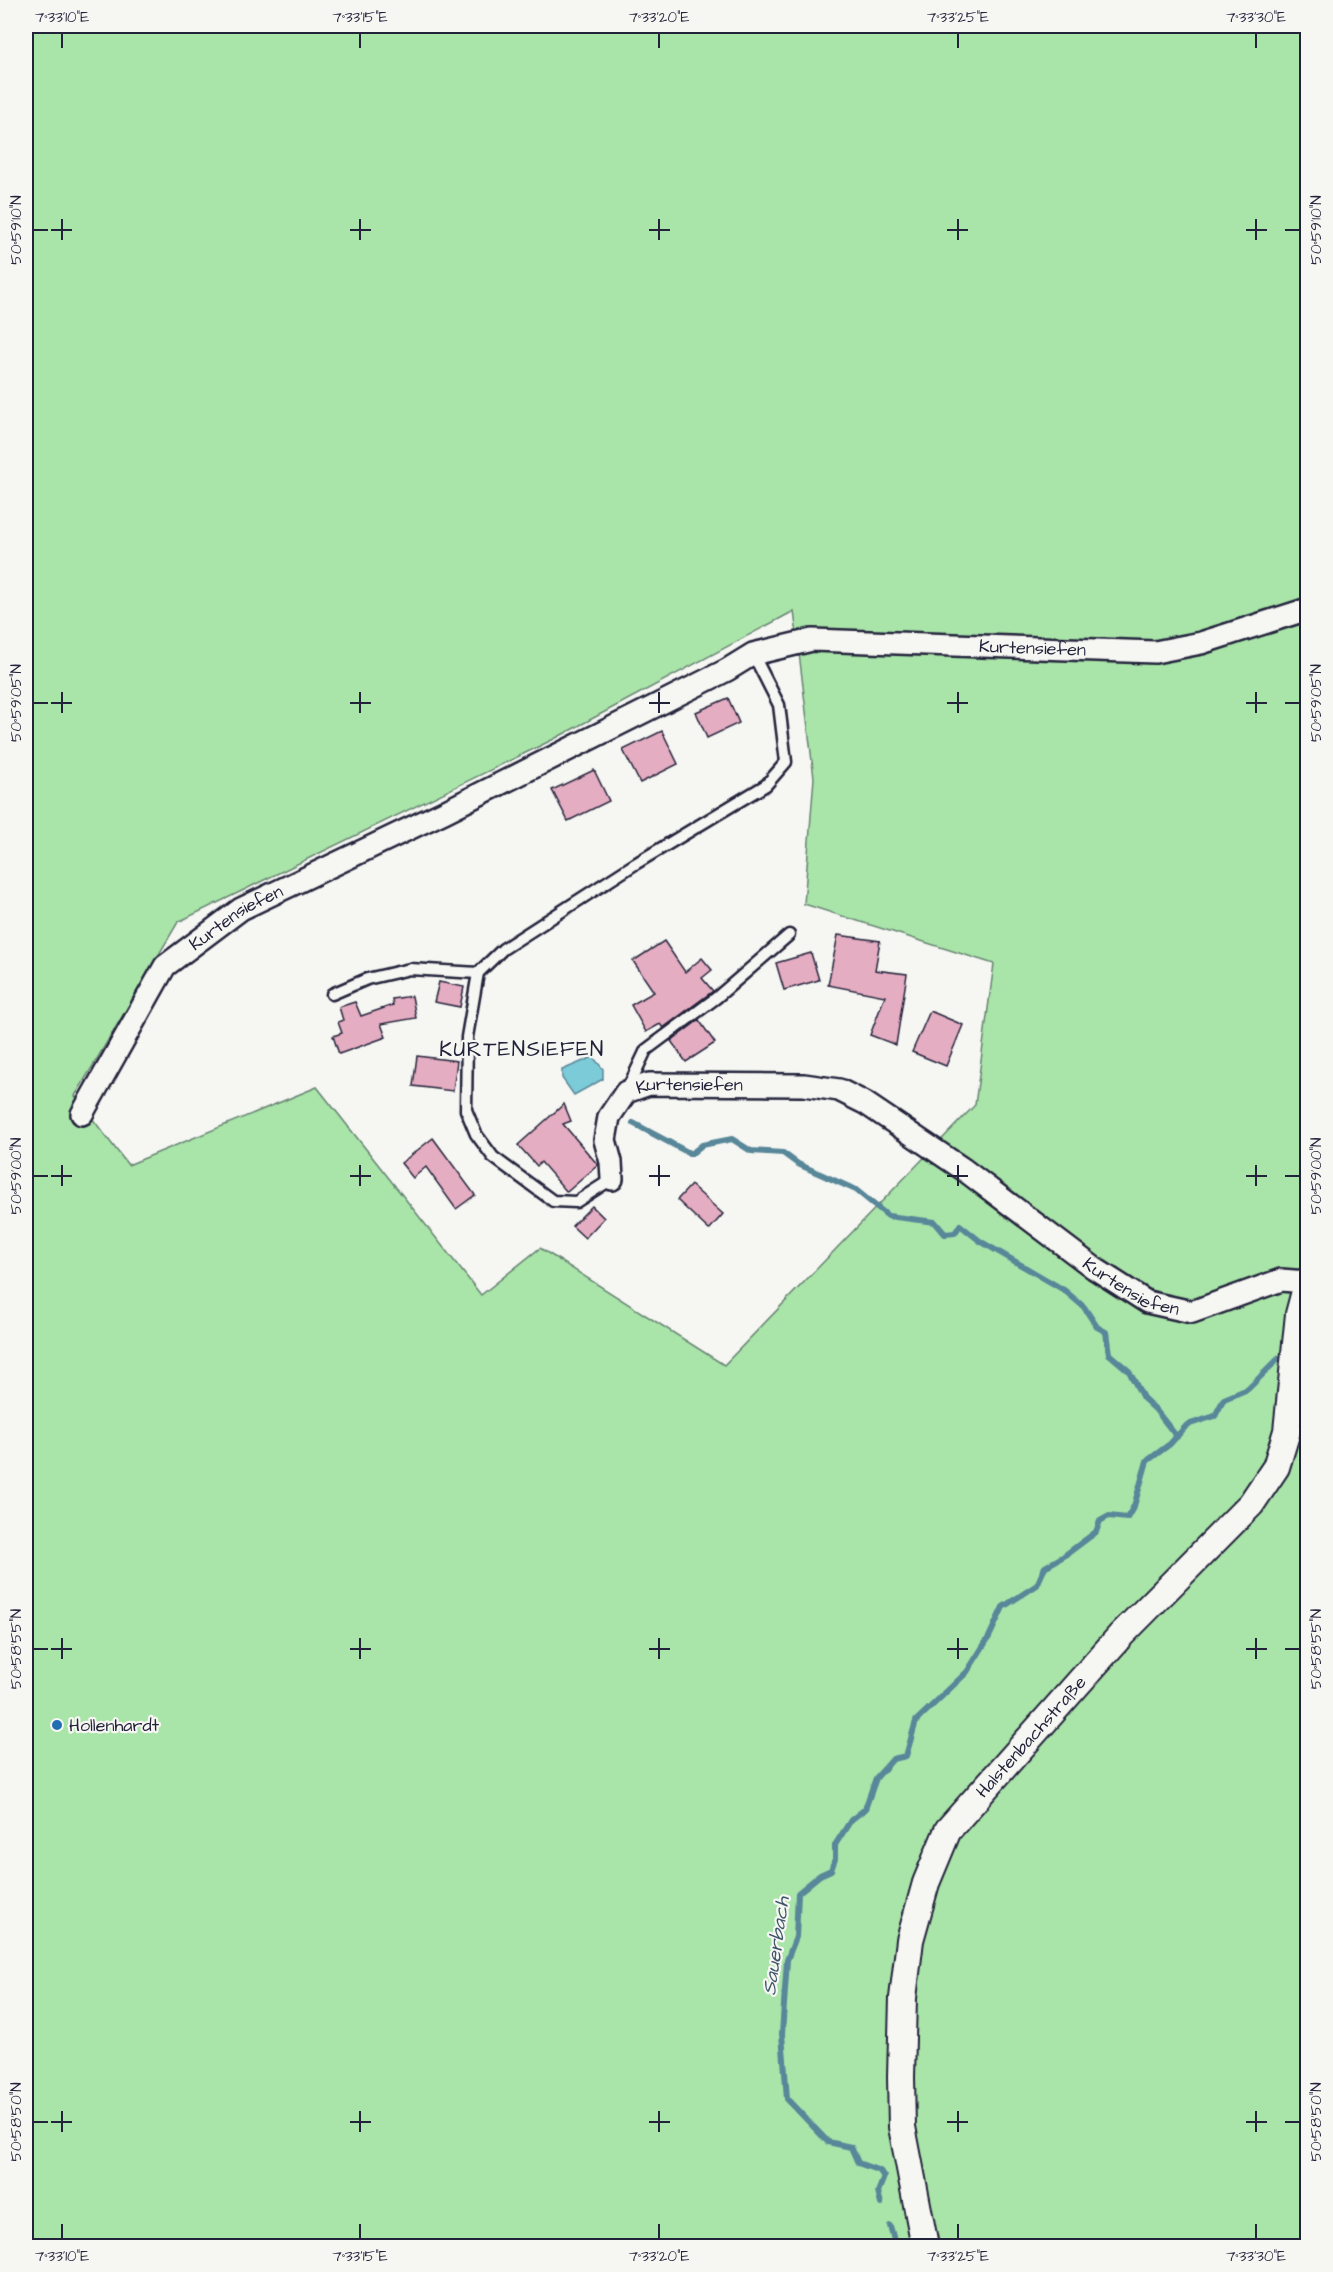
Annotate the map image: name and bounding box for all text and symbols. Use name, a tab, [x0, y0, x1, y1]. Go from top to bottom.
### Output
text: 7°33'10"E	[35, 7, 89, 28]
text: 7°33'15"E	[332, 7, 388, 28]
text: 7°33'20"E	[629, 7, 689, 28]
text: 7°33'25"E	[927, 7, 989, 28]
text: 7°33'30"E	[1226, 7, 1286, 28]
text: 50°59'10"N	[6, 195, 27, 265]
text: 50°59'10"N	[1306, 195, 1327, 265]
street label: Kurtensiefen	[979, 633, 1086, 662]
text: 50°59'05"N	[6, 664, 27, 742]
text: 50°59'05"N	[1306, 664, 1327, 742]
street label: Kurtensiefen	[184, 878, 287, 956]
district label: KURTENSIEFEN	[439, 1035, 605, 1064]
street label: Kurtensiefen	[632, 1071, 743, 1100]
text: 50°59'00"N	[6, 1138, 27, 1214]
text: 50°59'00"N	[1306, 1138, 1327, 1214]
street label: Kurtensiefen	[1078, 1251, 1182, 1321]
text: 50°58'55"N	[6, 1609, 27, 1689]
text: 50°58'55"N	[1306, 1609, 1327, 1689]
street label: Halstenbachstraße	[970, 1670, 1092, 1803]
place label: Hollenhardt	[69, 1713, 160, 1738]
marker: Hollenhardt	[50, 1718, 64, 1732]
water label: Sauerbach	[755, 1894, 797, 1997]
text: 50°58'50"N	[6, 2082, 27, 2162]
text: 50°58'50"N	[1306, 2082, 1327, 2162]
text: 7°33'10"E	[35, 2246, 89, 2267]
text: 7°33'15"E	[332, 2246, 388, 2267]
text: 7°33'20"E	[629, 2246, 689, 2267]
text: 7°33'25"E	[927, 2246, 989, 2267]
text: 7°33'30"E	[1226, 2246, 1286, 2267]

